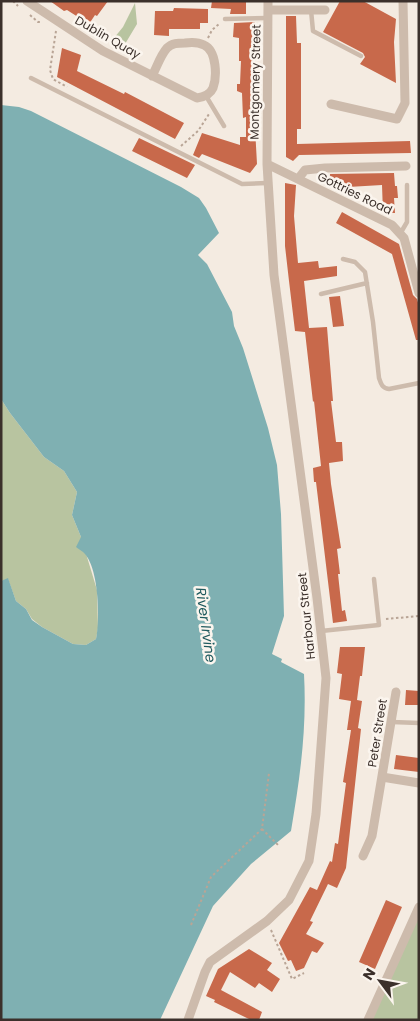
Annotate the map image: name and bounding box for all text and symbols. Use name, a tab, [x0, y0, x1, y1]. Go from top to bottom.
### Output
street label: Dublin Quay	[72, 11, 144, 63]
street label: Montgomery Street	[245, 24, 265, 140]
street label: Gottries Road	[315, 168, 395, 218]
street label: Harbour Street	[293, 572, 319, 660]
water label: River Irvine	[191, 586, 221, 664]
street label: Peter Street	[363, 698, 391, 768]
north arrow	[355, 956, 405, 1006]
text: N	[358, 964, 380, 984]

